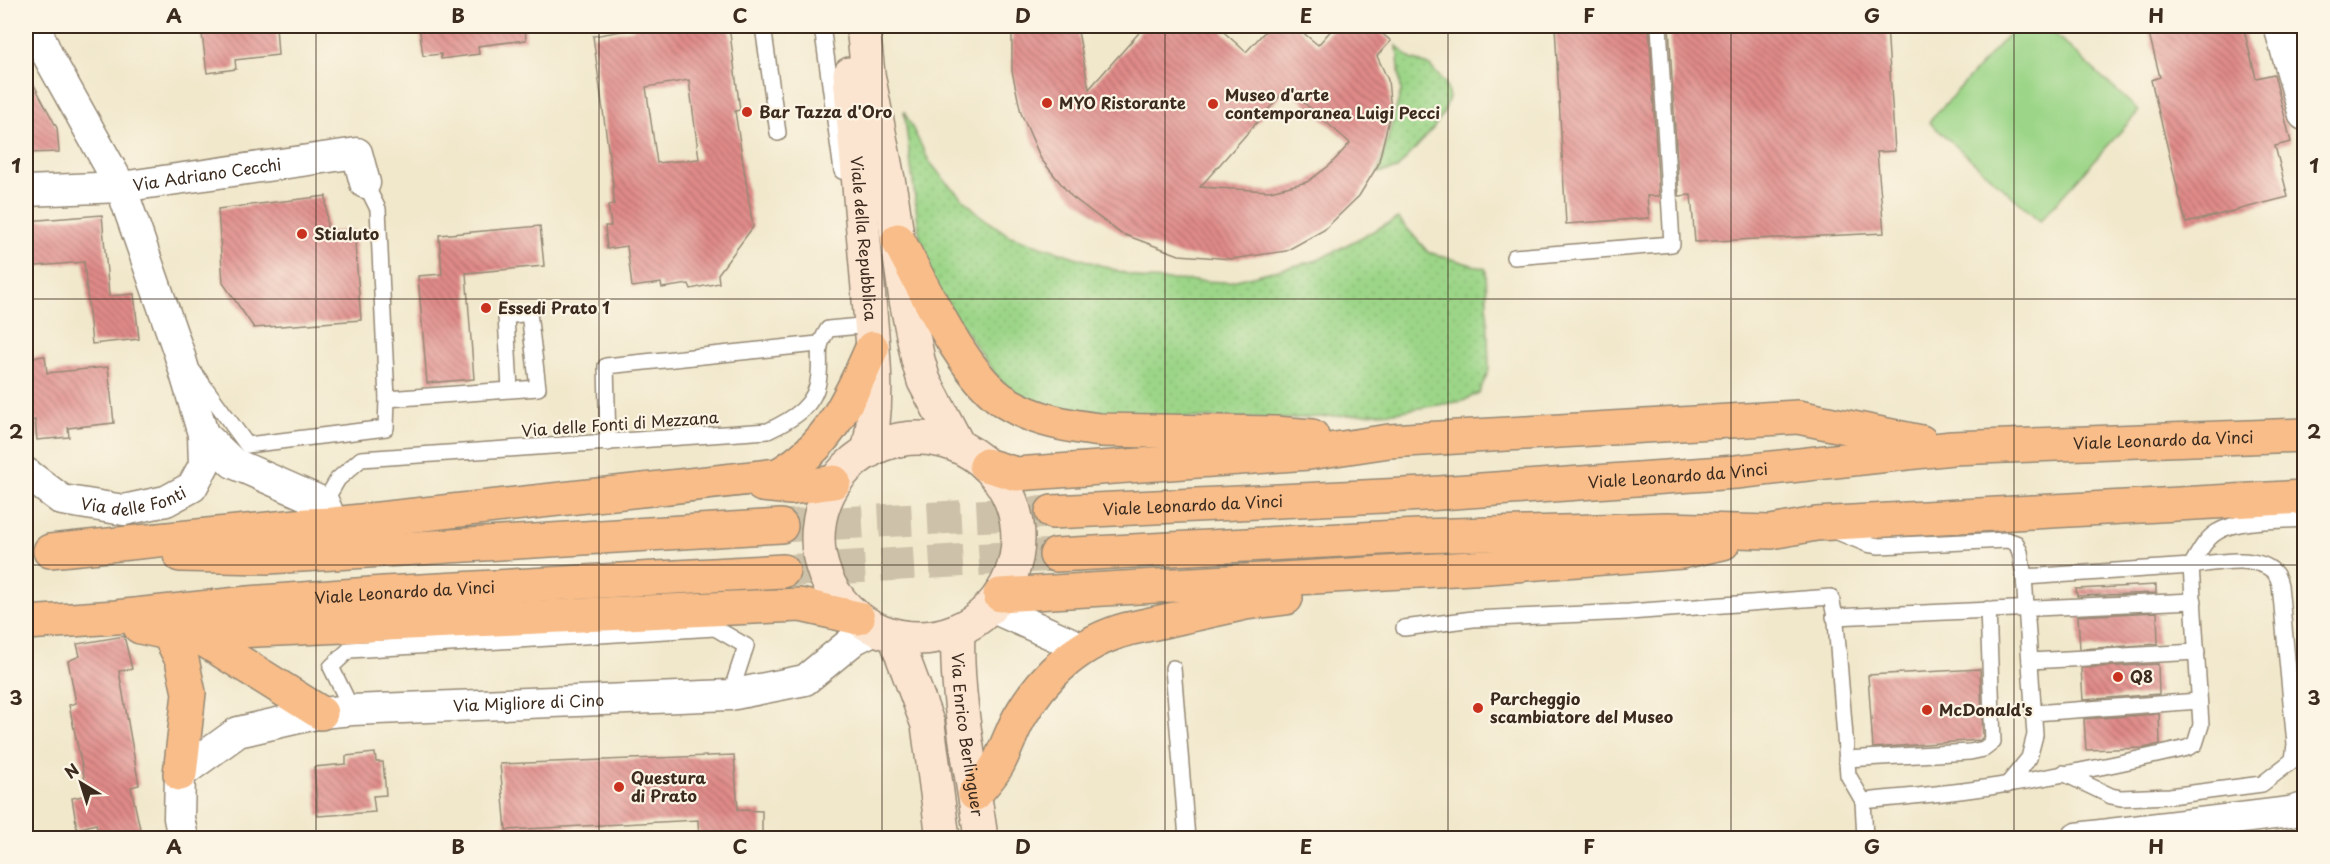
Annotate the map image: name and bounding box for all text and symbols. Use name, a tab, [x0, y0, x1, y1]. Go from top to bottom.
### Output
text: A	[166, 0, 182, 30]
text: B	[451, 0, 465, 30]
text: C	[732, 0, 748, 30]
text: D	[1015, 0, 1031, 30]
text: E	[1300, 0, 1312, 30]
text: F	[1583, 0, 1595, 30]
text: G	[1864, 0, 1880, 30]
text: H	[2148, 0, 2164, 30]
place label: Museo d'arte contemporanea Luigi Pecci	[1225, 82, 1440, 124]
place label: MYO Ristorante	[1059, 90, 1186, 114]
marker: MYO Ristorante	[1040, 96, 1054, 110]
marker: Museo d'arte contemporanea Luigi Pecci	[1206, 97, 1220, 111]
place label: Bar Tazza d'Oro	[759, 99, 892, 123]
marker: Bar Tazza d'Oro	[740, 105, 754, 119]
text: 1	[11, 150, 21, 180]
text: 1	[2309, 150, 2319, 180]
street label: Via Adriano Cecchi	[131, 151, 283, 196]
street label: Viale della Repubblica	[845, 155, 884, 322]
place label: Stialuto	[314, 221, 379, 245]
marker: Stialuto	[295, 227, 309, 241]
place label: Essedi Prato 1	[498, 295, 610, 319]
marker: Essedi Prato 1	[479, 301, 493, 315]
street label: Via delle Fonti di Mezzana	[520, 404, 719, 442]
text: 2	[9, 416, 23, 446]
text: 2	[2307, 416, 2321, 446]
street label: Viale Leonardo da Vinci	[2073, 424, 2254, 455]
street label: Viale Leonardo da Vinci	[1587, 456, 1769, 493]
street label: Via delle Fonti	[79, 480, 190, 521]
street label: Viale Leonardo da Vinci	[1102, 488, 1284, 521]
street label: Viale Leonardo da Vinci	[314, 574, 495, 609]
street label: Via Enrico Berlinguer	[947, 652, 991, 819]
place label: Q8	[2130, 664, 2153, 688]
marker: Q8	[2111, 670, 2125, 684]
text: 3	[9, 682, 23, 712]
text: 3	[2307, 682, 2321, 712]
place label: Parcheggio scambiatore del Museo	[1490, 686, 1673, 728]
street label: Via Migliore di Cino	[452, 687, 605, 717]
place label: McDonald's	[1939, 697, 2033, 721]
marker: Parcheggio scambiatore del Museo	[1471, 701, 1485, 715]
marker: McDonald's	[1920, 703, 1934, 717]
north arrow	[51, 753, 111, 813]
text: N	[59, 757, 84, 784]
place label: Questura di Prato	[631, 765, 706, 807]
marker: Questura di Prato	[612, 780, 626, 794]
text: A	[166, 831, 182, 861]
text: B	[451, 831, 465, 861]
text: C	[732, 831, 748, 861]
text: D	[1015, 831, 1031, 861]
text: E	[1300, 831, 1312, 861]
text: F	[1583, 831, 1595, 861]
text: G	[1864, 831, 1880, 861]
text: H	[2148, 831, 2164, 861]

